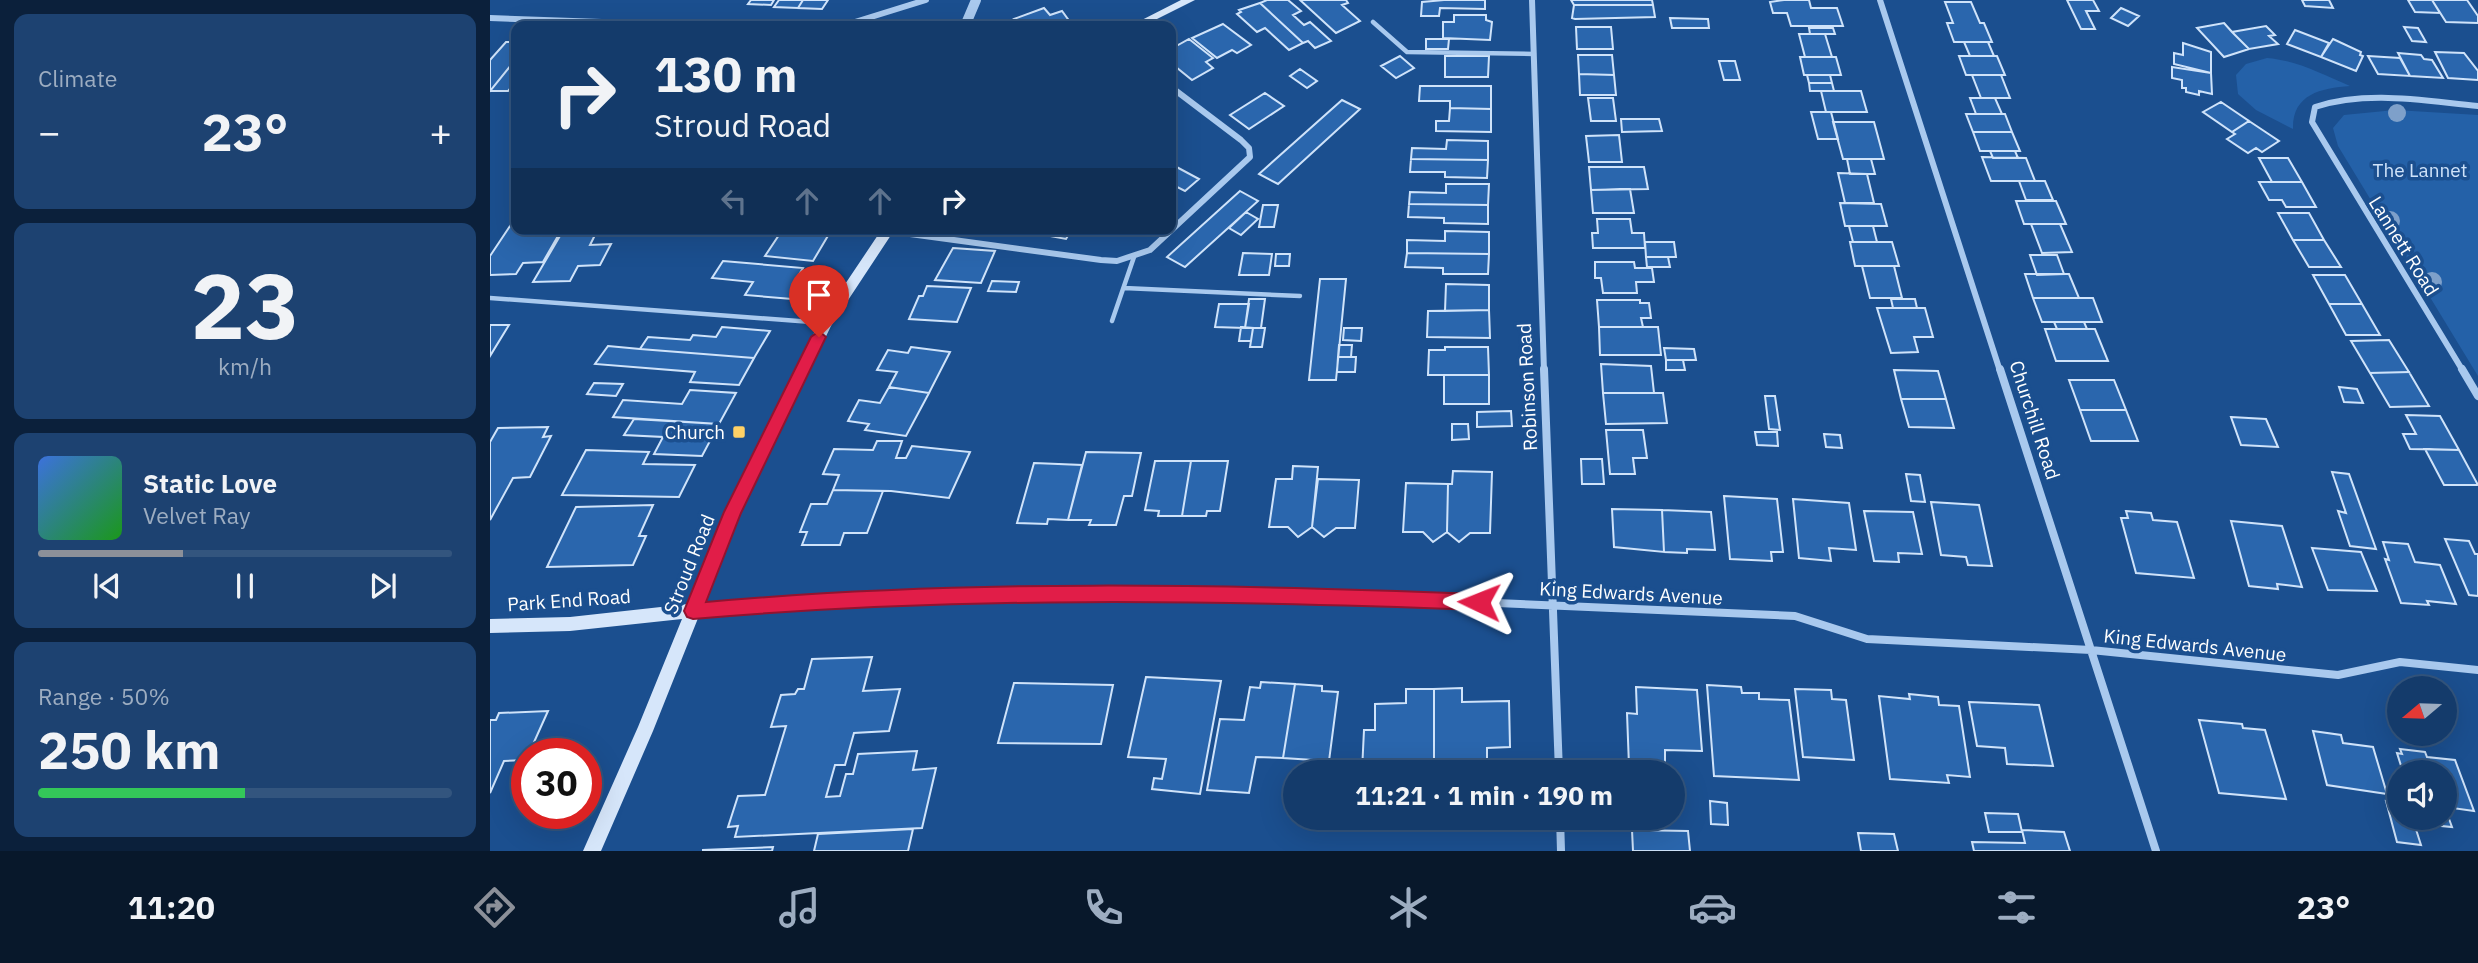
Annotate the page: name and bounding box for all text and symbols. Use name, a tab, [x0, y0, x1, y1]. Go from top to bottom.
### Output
text: 130 m	[654, 42, 798, 105]
icon: right	[539, 49, 630, 140]
text: Climate	[38, 63, 117, 93]
text: 23°	[202, 98, 288, 165]
text: Stroud Road	[654, 104, 831, 146]
text: −	[38, 107, 61, 156]
text: +	[429, 107, 452, 156]
park label: The Lannet	[2373, 158, 2467, 182]
icon: left	[715, 182, 753, 220]
icon: ahead	[788, 182, 826, 220]
icon: ahead	[861, 182, 899, 220]
icon: right	[934, 182, 972, 220]
street label: Lannett Road	[2364, 192, 2444, 300]
text: 23	[190, 246, 300, 364]
pin	[789, 265, 849, 337]
icon: arrive	[800, 276, 838, 314]
street label: Robinson Road	[1512, 322, 1542, 452]
text: km/h	[218, 351, 272, 381]
street label: Churchill Road	[2004, 357, 2066, 483]
place label: Church	[664, 420, 725, 444]
marker: Church	[731, 424, 747, 440]
text: Static Love	[143, 466, 277, 500]
text: Velvet Ray	[143, 500, 250, 530]
street label: Stroud Road	[658, 511, 720, 617]
position arrow	[1442, 565, 1516, 639]
icon: previous	[88, 567, 126, 605]
icon: pause	[226, 567, 264, 605]
icon: next	[364, 567, 402, 605]
street label: King Edwards Avenue	[1539, 576, 1723, 610]
street label: Park End Road	[506, 584, 632, 616]
street label: King Edwards Avenue	[2102, 623, 2288, 667]
north arrow	[2387, 676, 2457, 746]
map controls	[2387, 676, 2457, 830]
text: Range · 50%	[38, 681, 170, 711]
text: 250 km	[38, 716, 220, 783]
speed limit sign: 30	[511, 738, 602, 829]
button: sound	[2387, 760, 2457, 830]
text: 11:21 · 1 min · 190 m	[1355, 778, 1613, 812]
icon: directions	[470, 883, 519, 932]
icon: music	[775, 883, 824, 932]
icon: phone	[1079, 883, 1128, 932]
icon: climate	[1384, 883, 1433, 932]
icon: car	[1688, 883, 1737, 932]
icon: filters	[1992, 883, 2041, 932]
text: 11:20	[128, 886, 215, 928]
text: 23°	[2297, 886, 2350, 928]

